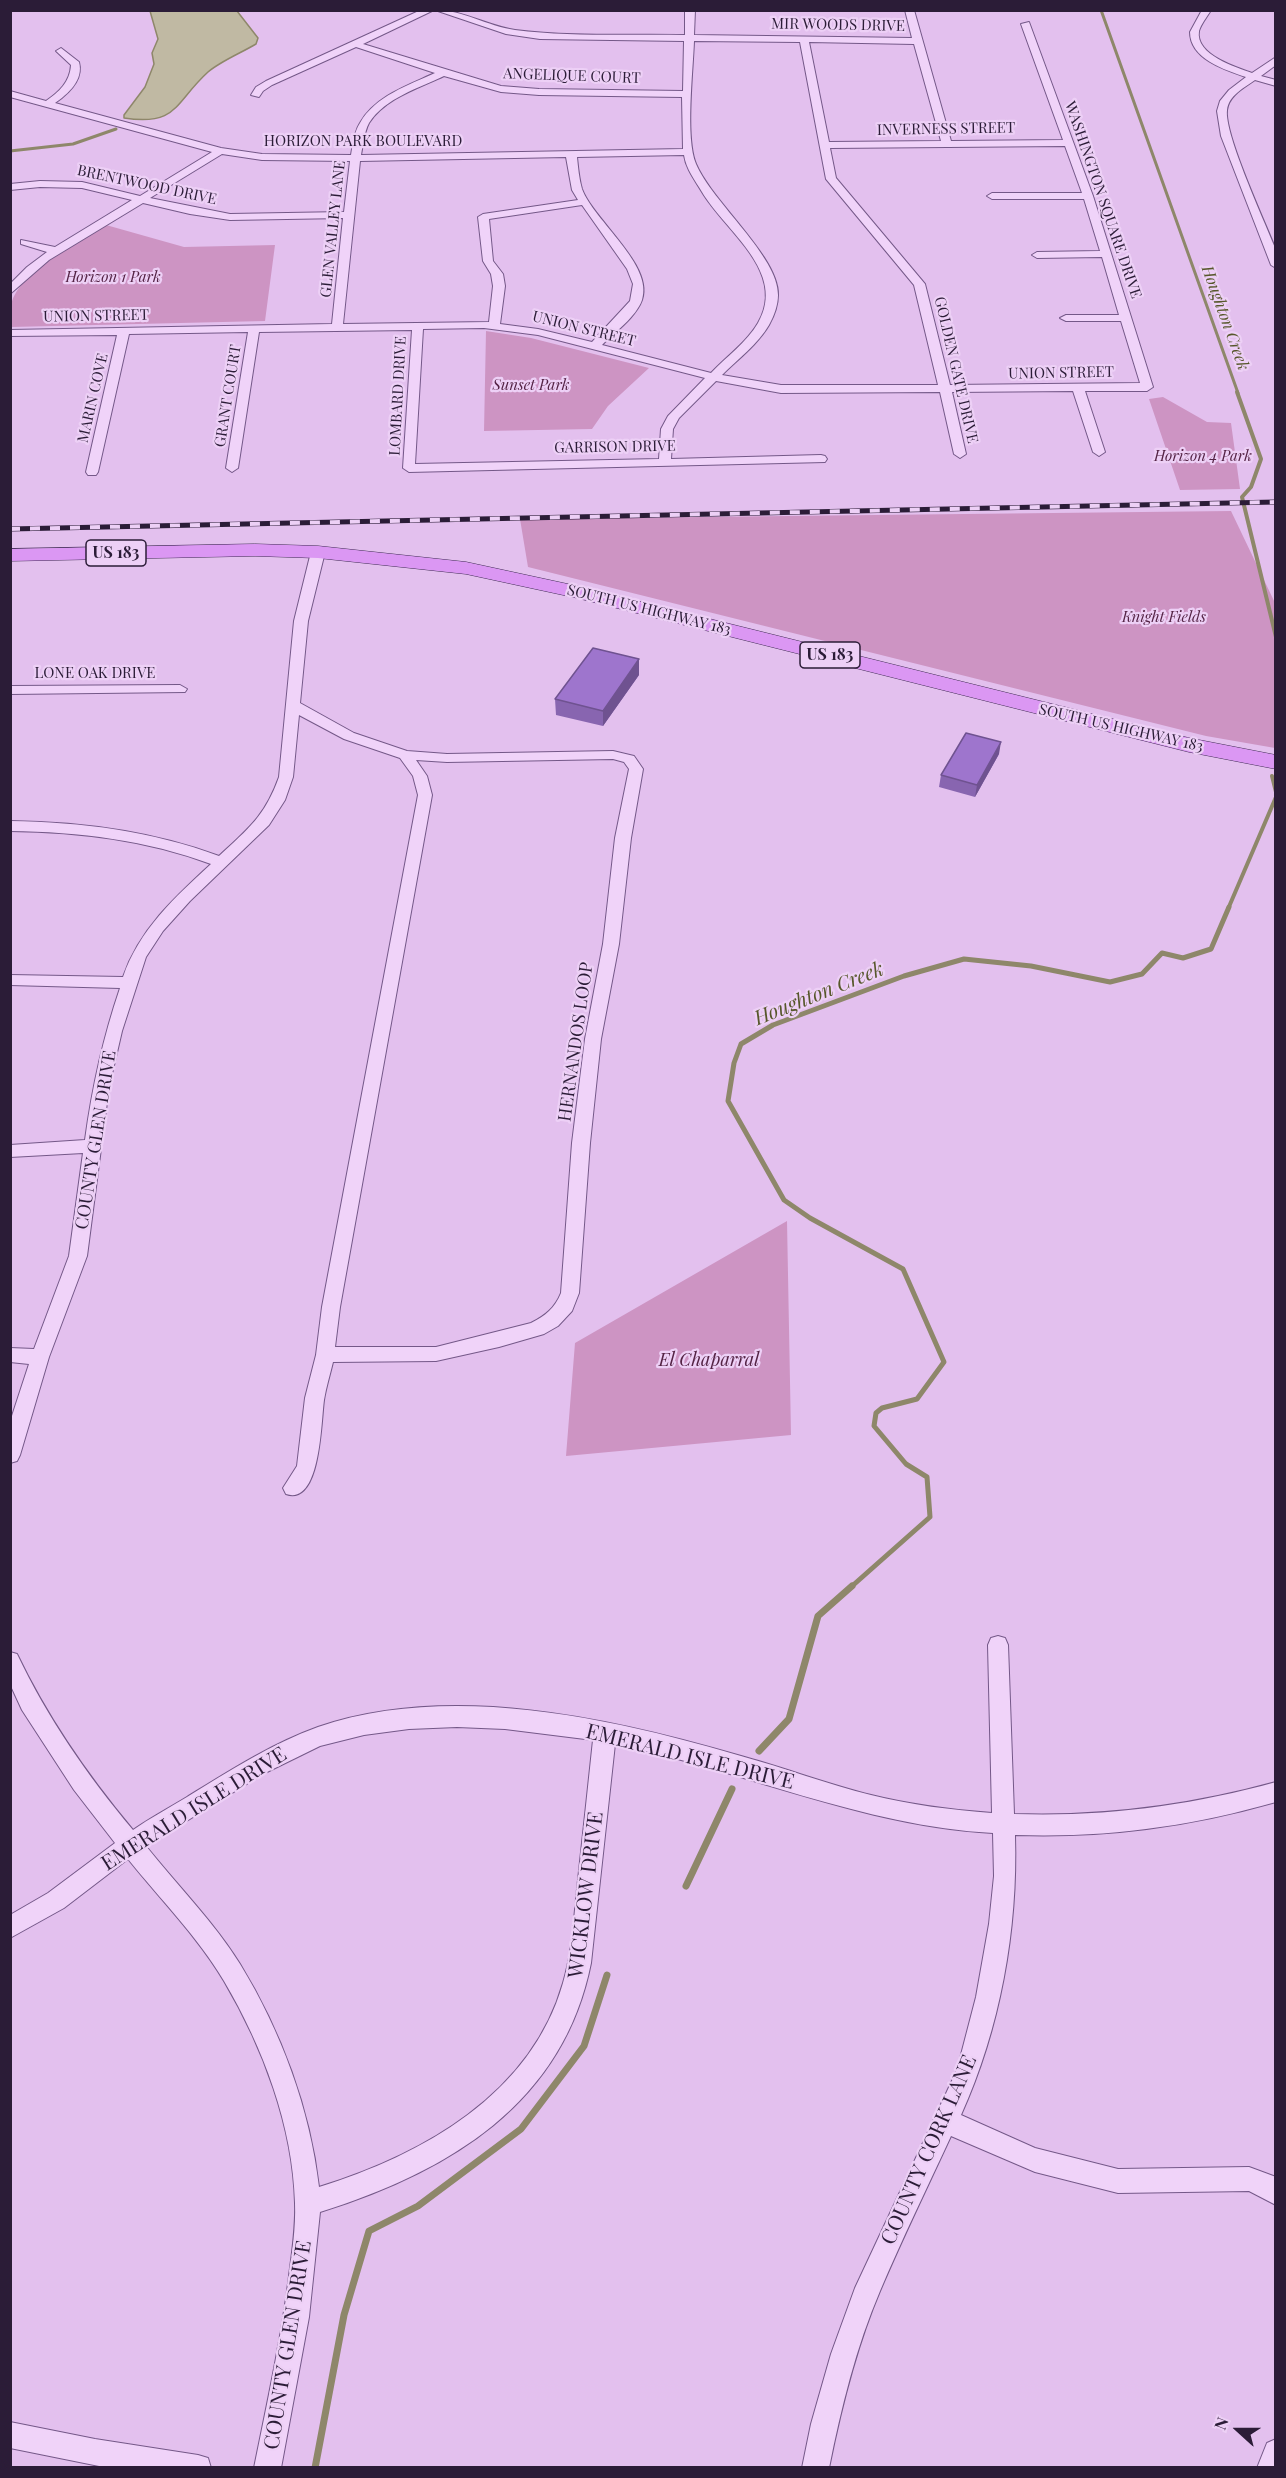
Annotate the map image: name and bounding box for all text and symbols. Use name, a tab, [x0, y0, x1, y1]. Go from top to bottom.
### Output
street label: MIR WOODS DRIVE	[771, 15, 905, 35]
street label: ANGELIQUE COURT	[503, 65, 641, 87]
street label: WASHINGTON SQUARE DRIVE	[1061, 99, 1145, 301]
street label: INVERNESS STREET	[877, 119, 1015, 139]
street label: HORIZON PARK BOULEVARD	[264, 132, 462, 150]
street label: GLEN VALLEY LANE	[317, 160, 349, 298]
street label: BRENTWOOD DRIVE	[76, 161, 218, 209]
water label: Houghton Creek	[1197, 263, 1253, 373]
park label: Horizon 1 Park	[65, 268, 161, 286]
street label: GOLDEN GATE DRIVE	[930, 295, 982, 445]
street label: UNION STREET	[43, 306, 149, 326]
street label: UNION STREET	[530, 307, 638, 351]
street label: LOMBARD DRIVE	[386, 336, 410, 456]
street label: GRANT COURT	[211, 343, 245, 449]
street label: MARIN COVE	[74, 352, 112, 444]
street label: UNION STREET	[1008, 363, 1114, 383]
park label: Sunset Park	[492, 376, 570, 394]
street label: GARRISON DRIVE	[554, 437, 676, 457]
park label: Horizon 4 Park	[1154, 447, 1252, 465]
road number: US 183	[86, 540, 146, 566]
street label: SOUTH US HIGHWAY 183	[565, 581, 733, 639]
park label: Knight Fields	[1122, 608, 1206, 626]
road number: US 183	[800, 642, 860, 668]
street label: LONE OAK DRIVE	[35, 664, 155, 682]
street label: SOUTH US HIGHWAY 183	[1037, 700, 1205, 756]
water label: Houghton Creek	[751, 957, 887, 1031]
street label: HERNANDOS LOOP	[554, 961, 598, 1123]
street label: COUNTY GLEN DRIVE	[71, 1049, 121, 1231]
park label: El Chaparral	[659, 1349, 759, 1371]
street label: EMERALD ISLE DRIVE	[583, 1719, 797, 1795]
street label: EMERALD ISLE DRIVE	[97, 1742, 291, 1876]
street label: WICKLOW DRIVE	[563, 1810, 609, 1980]
street label: COUNTY CORK LANE	[876, 2051, 982, 2249]
street label: COUNTY GLEN DRIVE	[259, 2239, 317, 2451]
north arrow	[1208, 2400, 1268, 2460]
text: N	[1209, 2414, 1233, 2433]

